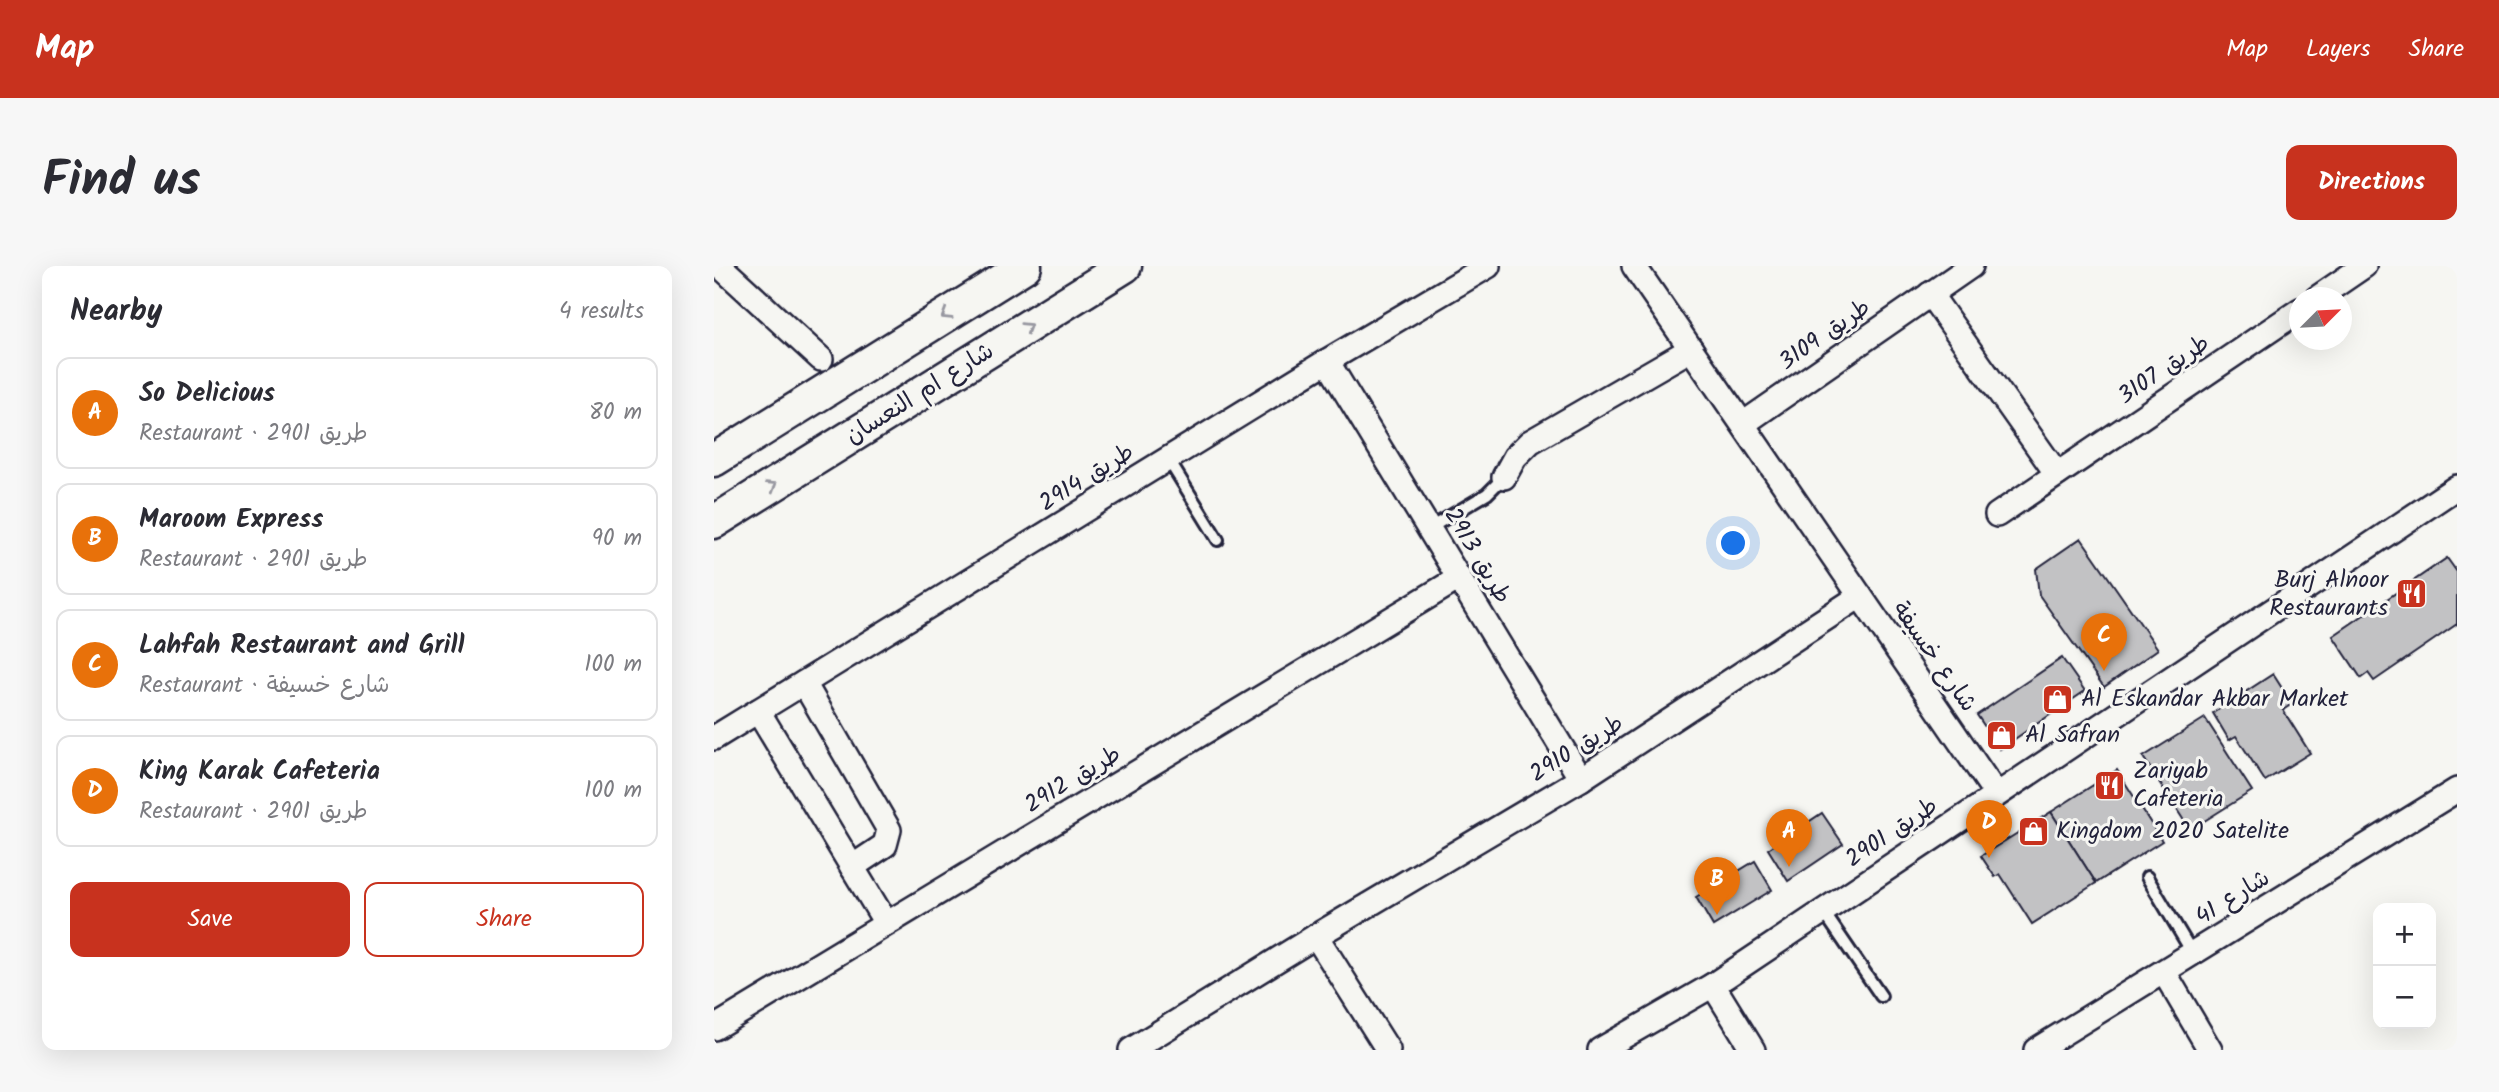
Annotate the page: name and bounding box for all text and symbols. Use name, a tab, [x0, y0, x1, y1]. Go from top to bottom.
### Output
text: Map	[35, 23, 95, 76]
text: Map	[2226, 30, 2268, 69]
text: Layers	[2306, 30, 2370, 69]
text: Share	[2408, 30, 2464, 69]
text: Find us	[42, 143, 200, 221]
button: Directions	[2286, 145, 2457, 220]
north arrow	[2289, 287, 2352, 350]
text: Nearby	[70, 288, 162, 336]
street label: طريق 3109	[1771, 289, 1879, 381]
text: 4 results	[559, 294, 644, 330]
one-way arrow	[941, 307, 954, 320]
one-way arrow	[1020, 322, 1033, 335]
street label: طريق 3107	[2110, 325, 2218, 415]
street label: شارع ام النعسان	[838, 333, 1002, 455]
text: So Delicious	[139, 373, 275, 415]
text: A	[88, 395, 102, 431]
text: 80 m	[589, 395, 642, 431]
text: Restaurant · طريق 2901	[139, 416, 368, 452]
street label: طريق 2914	[1032, 433, 1142, 523]
one-way arrow	[764, 481, 777, 494]
text: Maroom Express	[139, 499, 323, 541]
street label: طريق 2913	[1433, 500, 1521, 612]
text: B	[88, 521, 102, 557]
text: 90 m	[592, 521, 642, 557]
your location	[1716, 526, 1750, 560]
text: Restaurant · طريق 2901	[139, 542, 368, 578]
place label: Burj Alnoor Restaurants	[2269, 561, 2390, 628]
restaurant icon: Burj Alnoor Restaurants	[2394, 577, 2428, 611]
street label: شارع خسيفة	[1881, 593, 1987, 721]
pin: C	[2081, 613, 2127, 671]
text: Lahfah Restaurant and Grill	[139, 625, 464, 667]
text: C	[88, 647, 102, 683]
text: 100 m	[584, 647, 642, 683]
text: Restaurant · شارع خسيفة	[139, 668, 390, 704]
place label: Al Eskandar Akbar Market	[2081, 680, 2349, 719]
shop icon: Al Eskandar Akbar Market	[2041, 682, 2075, 716]
street label: طريق 2910	[1522, 705, 1632, 793]
place label: Al Safran	[2025, 716, 2120, 755]
shop icon: Al Safran	[1985, 718, 2019, 752]
street label: طريق 2912	[1017, 736, 1129, 824]
text: King Karak Cafeteria	[139, 751, 380, 793]
place label: Zariyab Cafeteria	[2133, 752, 2223, 819]
restaurant icon: Zariyab Cafeteria	[2093, 768, 2127, 802]
text: D	[87, 773, 103, 809]
text: 100 m	[584, 773, 642, 809]
street label: طريق 2901	[1837, 787, 1947, 879]
text: Restaurant · طريق 2901	[139, 794, 368, 830]
pin: D	[1966, 800, 2012, 858]
pin: A	[1766, 809, 1812, 867]
place label: Kingdom 2020 Satelite	[2056, 812, 2289, 851]
shop icon: Kingdom 2020 Satelite	[2016, 814, 2050, 848]
pin: B	[1694, 857, 1740, 915]
street label: شارع 41	[2188, 860, 2278, 936]
button: Save	[70, 882, 350, 957]
button: Share	[364, 882, 644, 957]
map controls	[2373, 903, 2436, 1029]
button: +	[2373, 903, 2436, 966]
button: −	[2373, 966, 2436, 1029]

